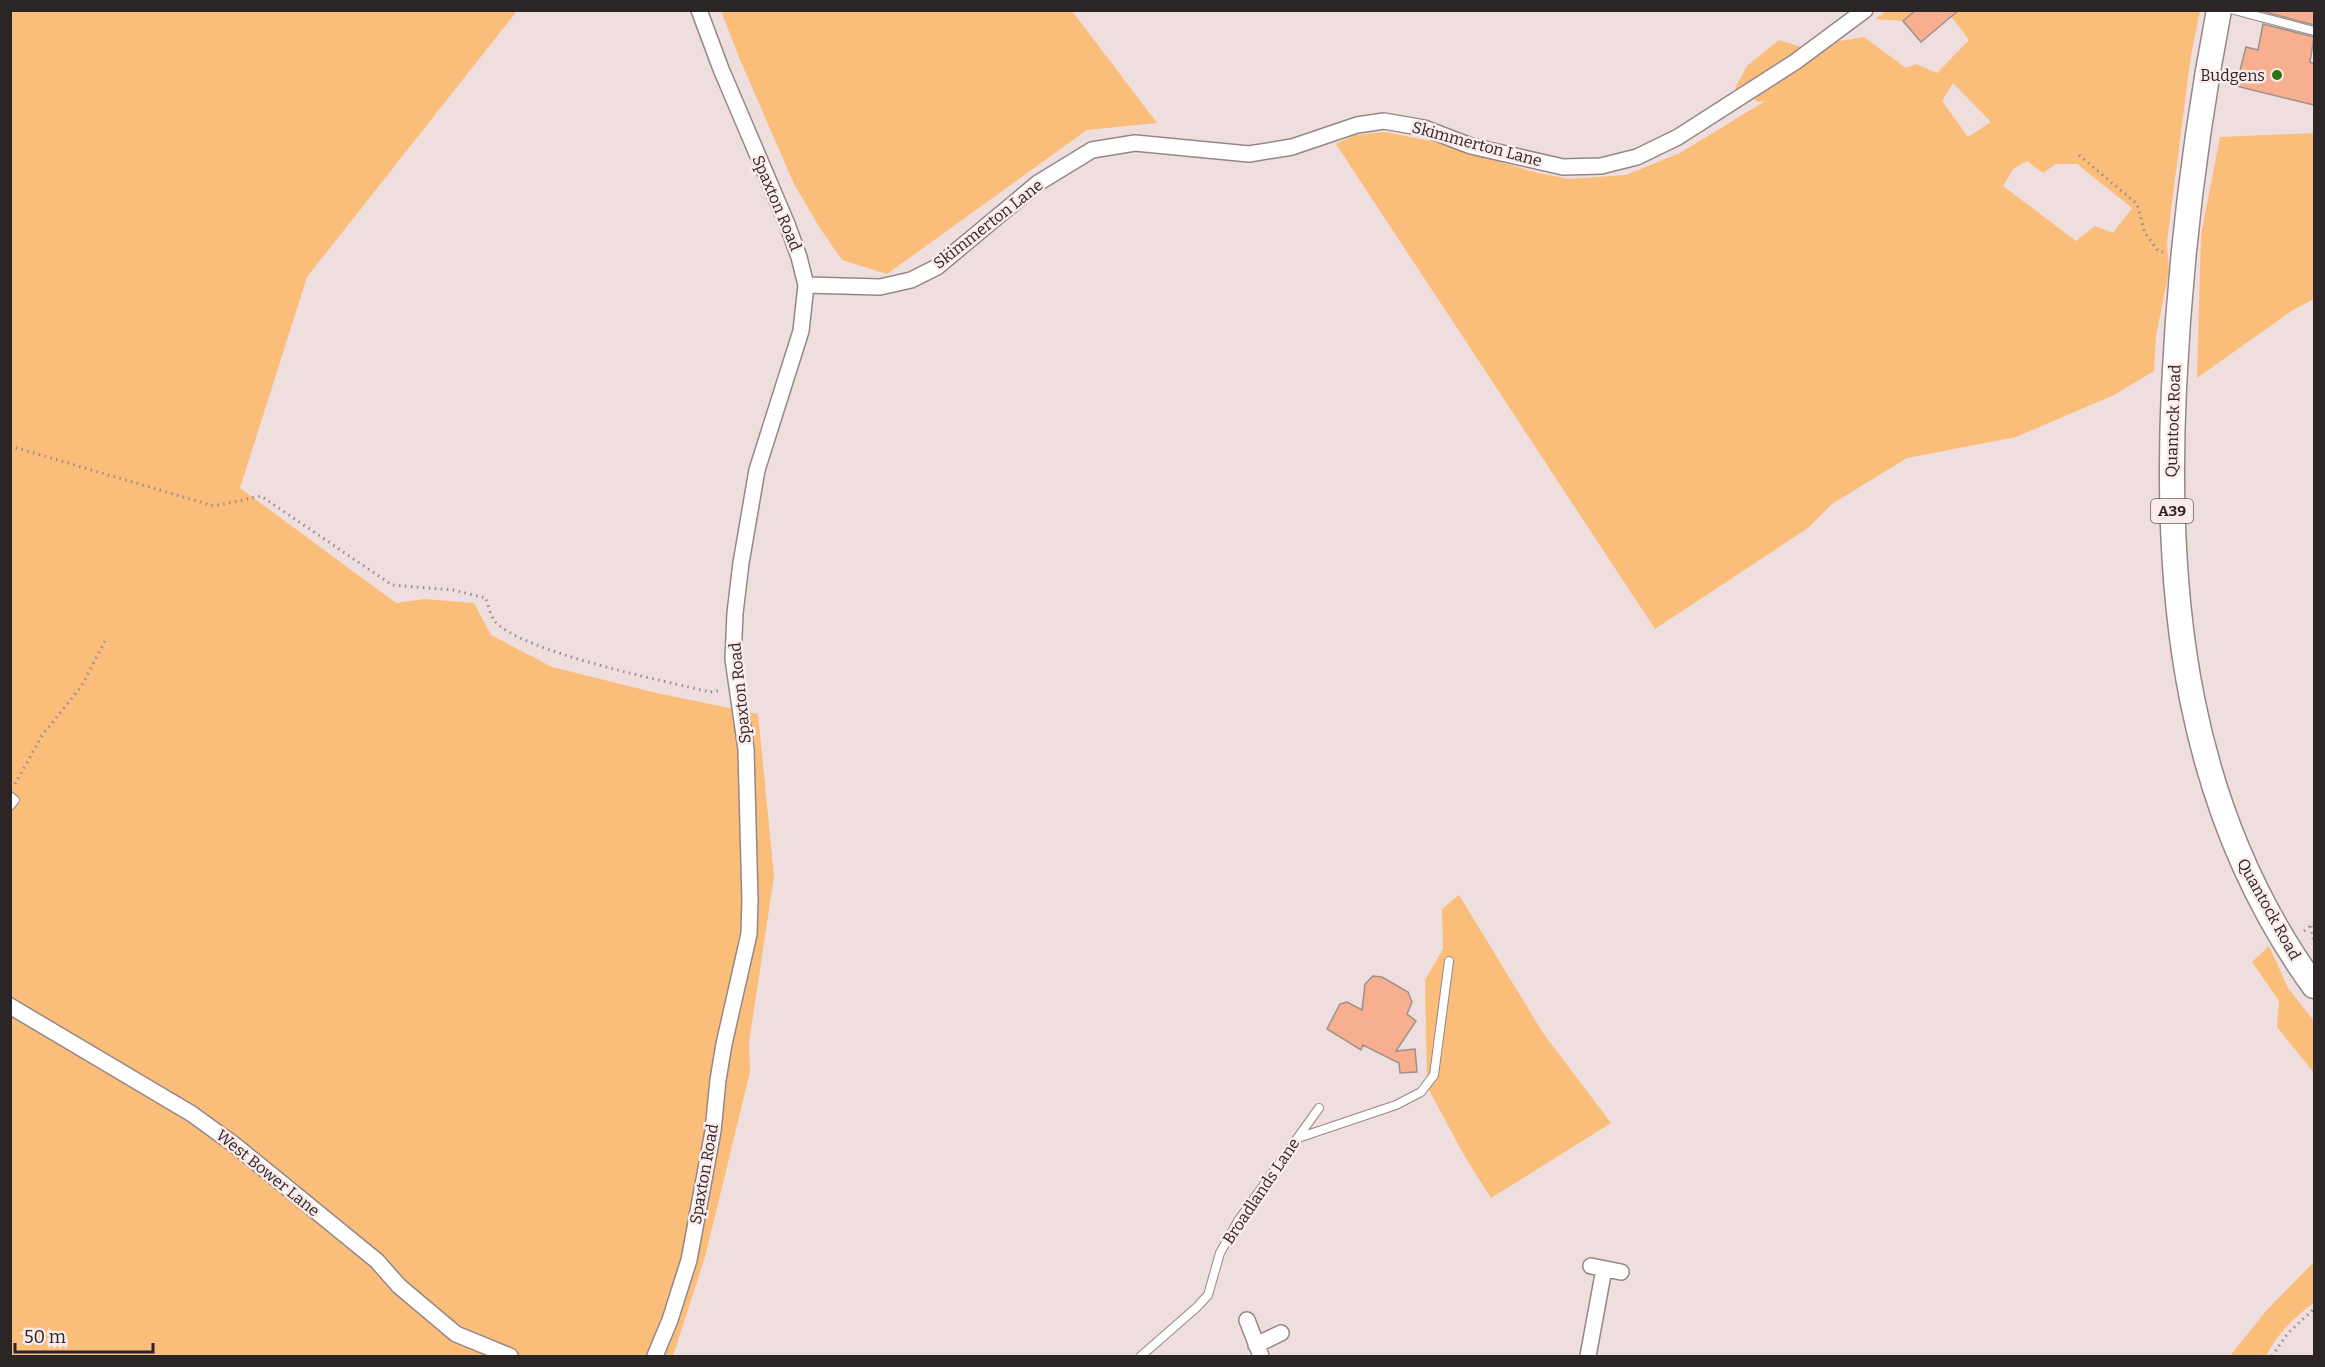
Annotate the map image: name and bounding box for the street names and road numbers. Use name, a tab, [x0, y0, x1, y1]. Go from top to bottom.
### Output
street label: Skimmerton Lane	[1410, 117, 1544, 171]
street label: Spaxton Road	[748, 152, 806, 254]
street label: Skimmerton Lane	[929, 175, 1047, 273]
street label: Quantock Road	[2162, 364, 2184, 478]
road number: A39	[2151, 499, 2193, 523]
street label: Spaxton Road	[725, 641, 755, 745]
street label: Quantock Road	[2233, 855, 2305, 964]
street label: Spaxton Road	[686, 1122, 722, 1226]
street label: West Bower Lane	[213, 1126, 323, 1220]
street label: Broadlands Lane	[1218, 1134, 1304, 1248]

